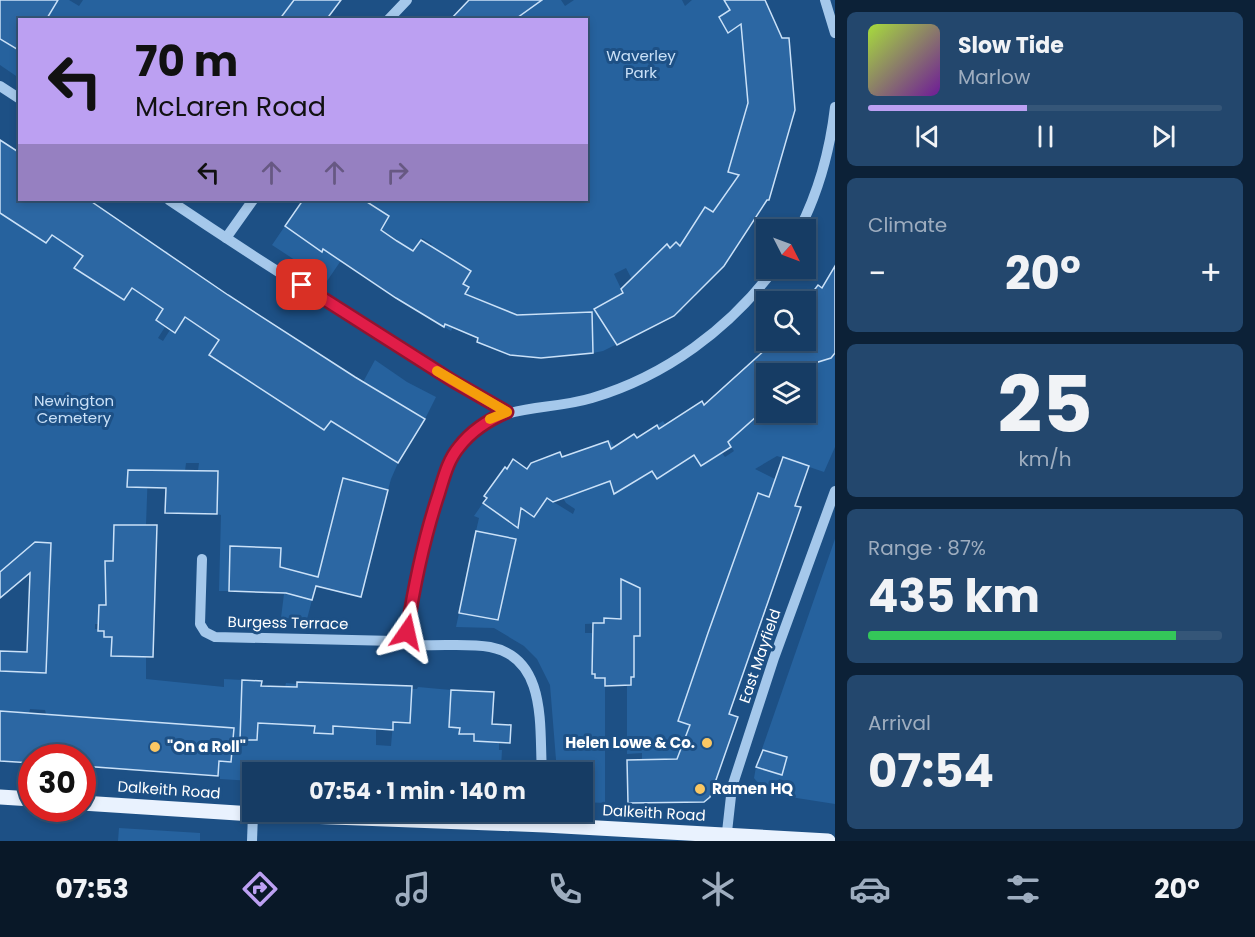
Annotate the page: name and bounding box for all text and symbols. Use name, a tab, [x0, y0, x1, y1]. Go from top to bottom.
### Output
text: Slow Tide	[958, 30, 1064, 61]
text: 70 m	[135, 32, 238, 91]
icon: left	[36, 42, 114, 120]
park label: Waverley Park	[606, 45, 676, 83]
text: Marlow	[958, 63, 1030, 91]
text: McLaren Road	[135, 88, 326, 125]
icon: previous	[911, 120, 944, 153]
icon: pause	[1029, 120, 1062, 153]
icon: next	[1147, 120, 1180, 153]
icon: left	[192, 156, 225, 189]
icon: ahead	[255, 156, 288, 189]
icon: ahead	[318, 156, 351, 189]
icon: right	[381, 156, 414, 189]
text: Climate	[868, 211, 947, 239]
north arrow	[756, 219, 816, 279]
map controls	[756, 219, 816, 423]
text: 20°	[1005, 242, 1081, 305]
text: −	[868, 250, 886, 297]
text: +	[1199, 250, 1222, 297]
pin	[276, 259, 327, 310]
icon: arrive	[285, 268, 318, 301]
button: search	[756, 291, 816, 351]
text: 25	[997, 350, 1093, 459]
button: layers	[756, 363, 816, 423]
park label: Newington Cemetery	[34, 390, 114, 428]
text: km/h	[1018, 445, 1072, 473]
text: Range · 87%	[868, 534, 986, 562]
text: 435 km	[868, 565, 1040, 628]
position arrow	[375, 600, 439, 664]
street label: East Mayfield	[734, 606, 785, 706]
street label: Burgess Terrace	[228, 611, 349, 634]
text: Arrival	[868, 709, 931, 737]
place label: Helen Lowe & Co.	[565, 732, 695, 753]
place label: "On a Roll"	[167, 736, 246, 757]
marker: Helen Lowe & Co.	[700, 736, 714, 750]
marker: "On a Roll"	[148, 740, 162, 754]
text: 07:54	[868, 740, 994, 803]
speed limit sign: 30	[18, 744, 96, 822]
street label: Dalkeith Road	[117, 775, 221, 804]
text: 07:54 · 1 min · 140 m	[309, 776, 526, 807]
place label: Ramen HQ	[712, 778, 793, 799]
marker: Ramen HQ	[693, 782, 707, 796]
street label: Dalkeith Road	[602, 799, 706, 826]
icon: directions	[239, 868, 281, 910]
icon: music	[392, 868, 434, 910]
icon: phone	[544, 868, 586, 910]
icon: climate	[697, 868, 739, 910]
icon: car	[849, 868, 891, 910]
icon: filters	[1002, 868, 1044, 910]
text: 07:53	[55, 870, 129, 907]
text: 20°	[1154, 870, 1200, 907]

